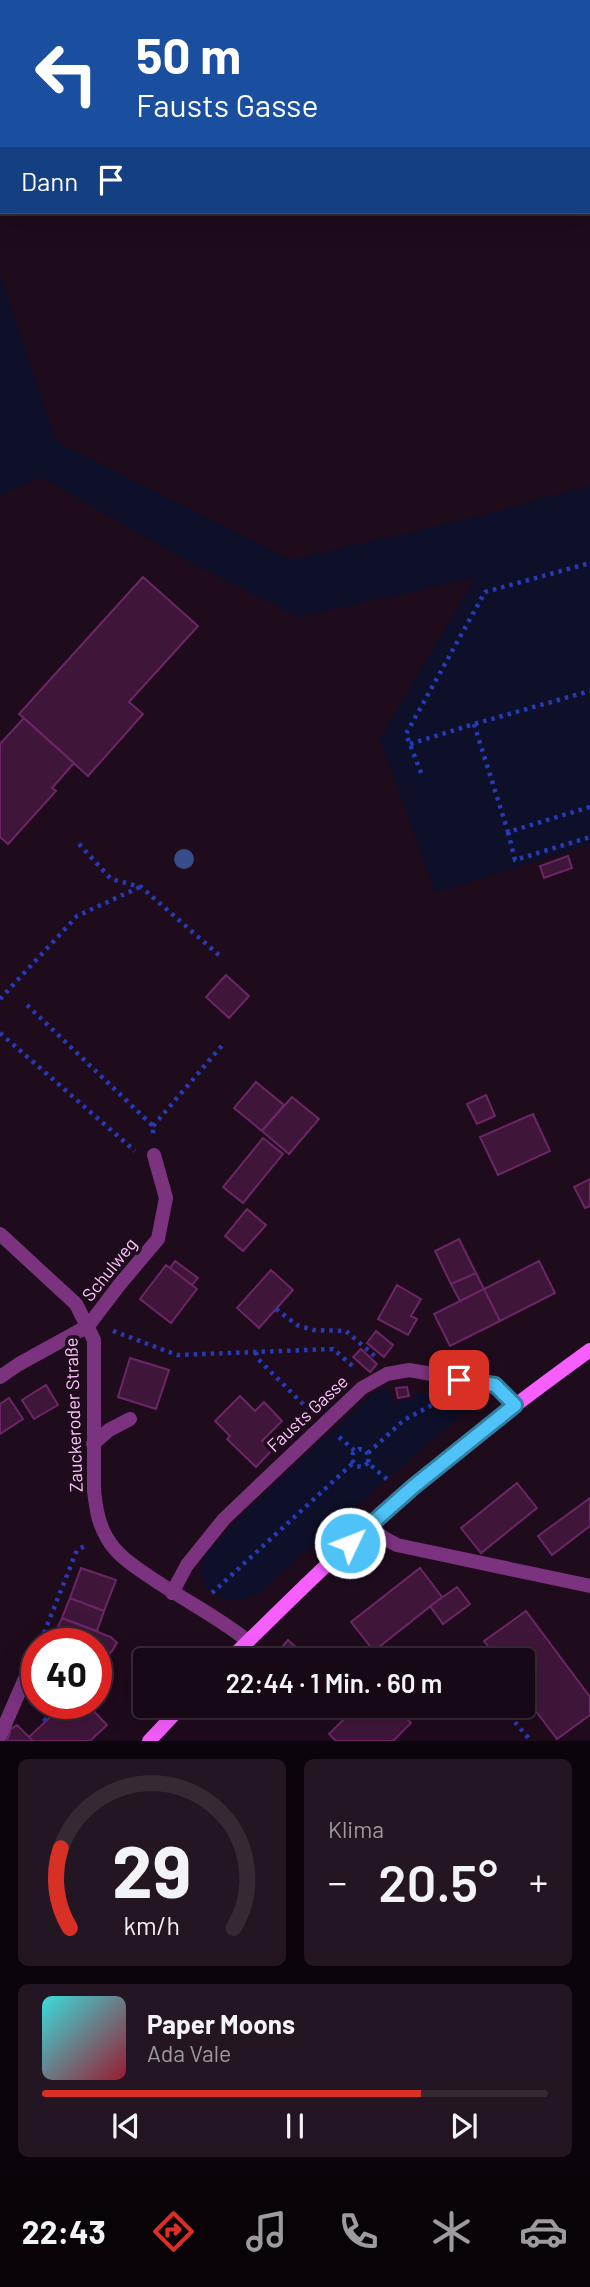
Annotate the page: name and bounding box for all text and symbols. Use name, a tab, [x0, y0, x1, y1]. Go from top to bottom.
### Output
text: 50 m	[136, 25, 241, 84]
icon: left	[21, 28, 112, 119]
text: Fausts Gasse	[136, 85, 319, 123]
icon: arrive	[92, 161, 130, 199]
text: Dann	[21, 165, 78, 196]
street label: Schulweg	[77, 1233, 141, 1305]
street label: Zauckeroder Straße	[59, 1337, 87, 1493]
pin	[429, 1350, 489, 1410]
icon: arrive	[440, 1361, 478, 1399]
street label: Fausts Gasse	[262, 1370, 352, 1456]
position arrow	[313, 1506, 387, 1580]
speed limit sign: 40	[21, 1628, 112, 1719]
text: 22:44 · 1 Min. · 60 m	[226, 1667, 442, 1698]
text: Klima	[328, 1815, 384, 1843]
text: 29	[112, 1826, 192, 1914]
text: 20.5°	[378, 1850, 498, 1912]
text: −	[328, 1858, 347, 1904]
text: +	[529, 1858, 548, 1904]
text: km/h	[124, 1910, 180, 1940]
text: Paper Moons	[147, 2008, 295, 2039]
text: Ada Vale	[147, 2039, 231, 2067]
icon: previous	[107, 2107, 145, 2145]
icon: pause	[276, 2107, 314, 2145]
icon: next	[445, 2107, 483, 2145]
icon: directions	[149, 2207, 198, 2256]
icon: music	[242, 2207, 291, 2256]
icon: phone	[334, 2207, 383, 2256]
icon: climate	[427, 2207, 476, 2256]
icon: car	[519, 2207, 568, 2256]
text: 22:43	[22, 2212, 106, 2250]

